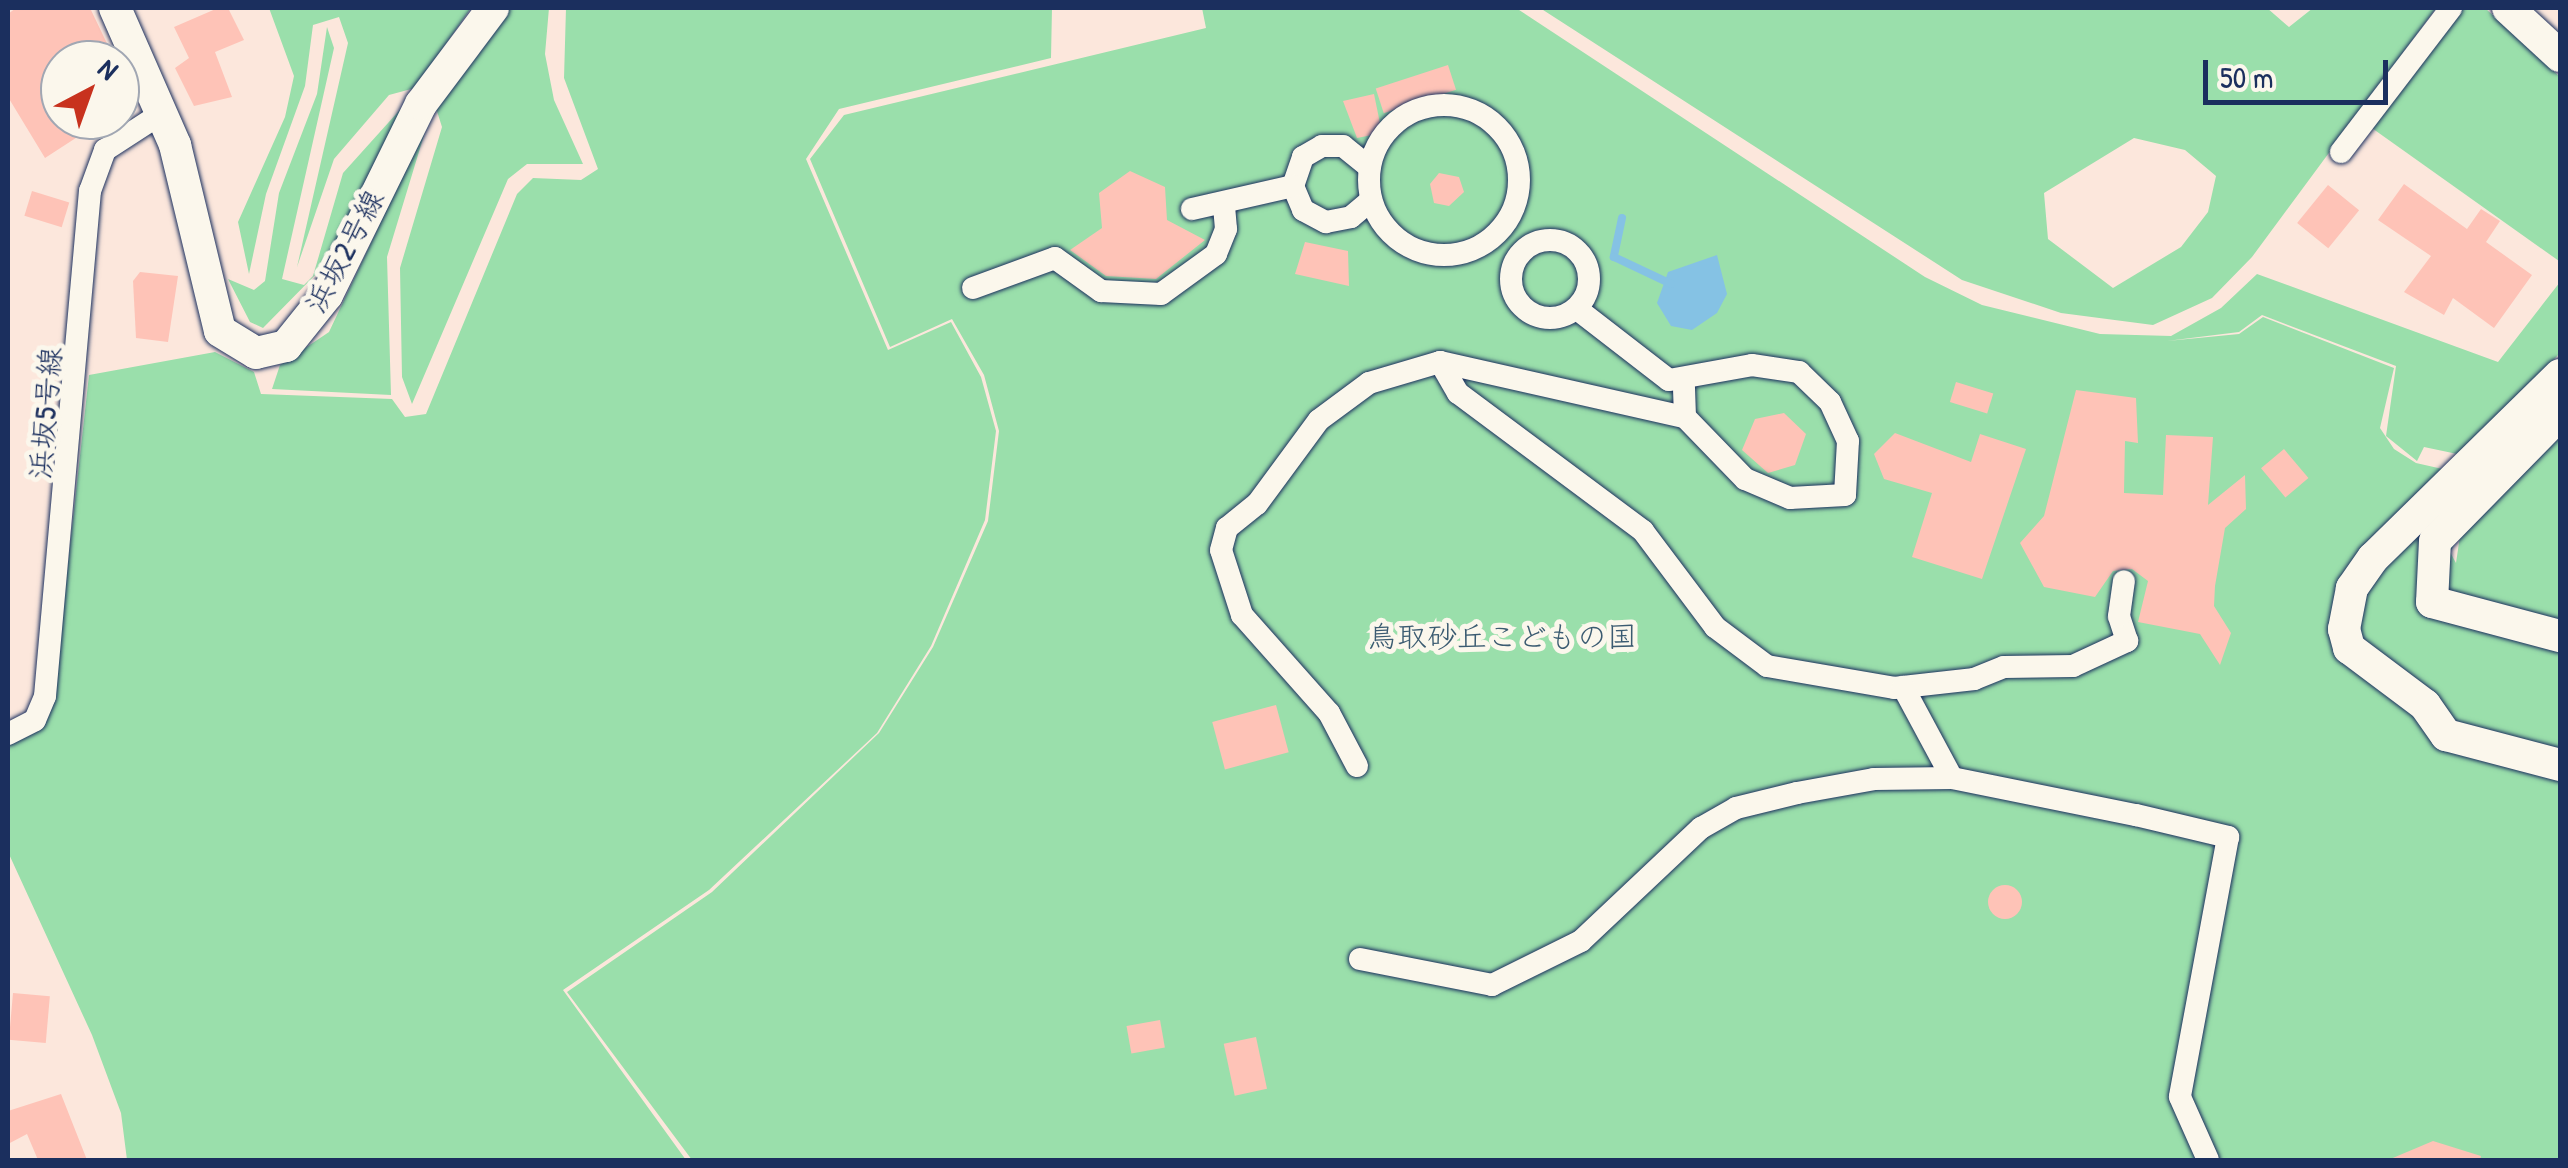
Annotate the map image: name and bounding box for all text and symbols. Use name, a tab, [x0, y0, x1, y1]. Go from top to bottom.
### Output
north arrow	[40, 40, 140, 140]
scale bar	[2208, 40, 2393, 102]
text: N	[90, 50, 126, 88]
text: 50 m	[2220, 57, 2273, 97]
street label: 浜坂2号線	[297, 183, 391, 319]
street label: 浜坂5号線	[21, 345, 69, 481]
park label: 鳥取砂丘こどもの国	[1367, 618, 1637, 654]

